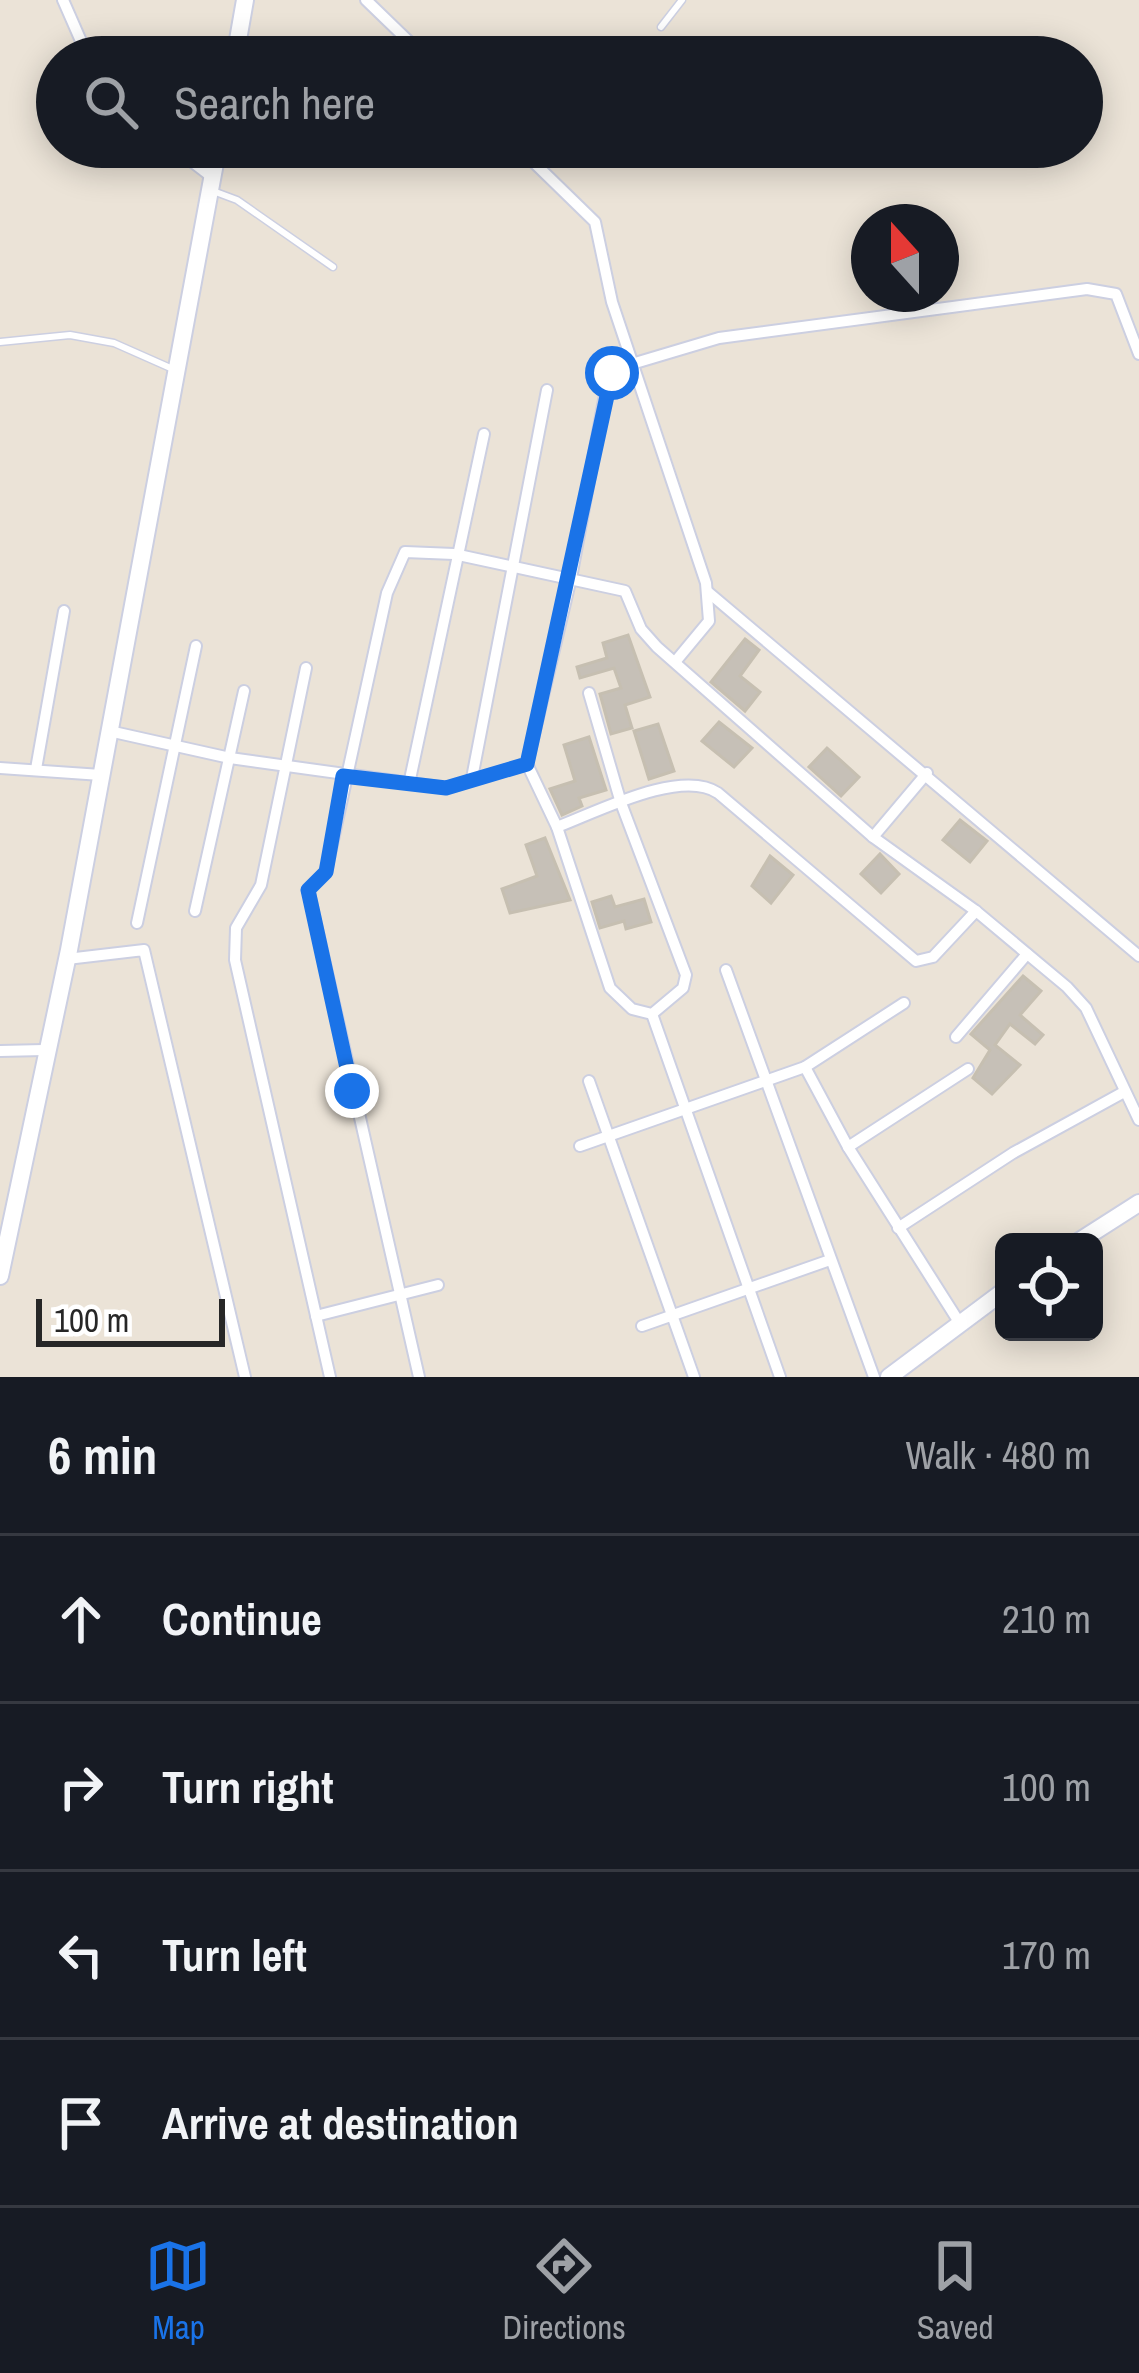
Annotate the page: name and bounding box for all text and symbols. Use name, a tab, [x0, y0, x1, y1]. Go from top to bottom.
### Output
search box	[36, 36, 1103, 168]
icon: search	[78, 69, 144, 135]
text: Search here	[174, 72, 375, 133]
north arrow	[851, 204, 959, 312]
route start	[585, 346, 639, 400]
route end	[325, 1064, 379, 1118]
map controls	[995, 1233, 1103, 1341]
button: locate	[995, 1233, 1103, 1341]
scale bar	[36, 1293, 225, 1346]
text: 100 m	[54, 1298, 129, 1342]
text: 6 min	[48, 1421, 157, 1490]
text: Walk · 480 m	[906, 1429, 1091, 1481]
icon: ahead	[48, 1586, 114, 1652]
text: Continue	[162, 1588, 322, 1649]
text: 210 m	[1002, 1593, 1091, 1645]
icon: right	[48, 1754, 114, 1820]
text: Turn right	[162, 1756, 334, 1817]
text: 100 m	[1002, 1761, 1091, 1813]
icon: left	[48, 1922, 114, 1988]
text: Turn left	[162, 1924, 307, 1985]
text: 170 m	[1002, 1929, 1091, 1981]
icon: arrive	[48, 2090, 114, 2156]
text: Arrive at destination	[162, 2092, 519, 2153]
tab: Map	[145, 2233, 211, 2349]
tab: Directions	[502, 2233, 626, 2349]
tab: Saved	[917, 2233, 993, 2349]

